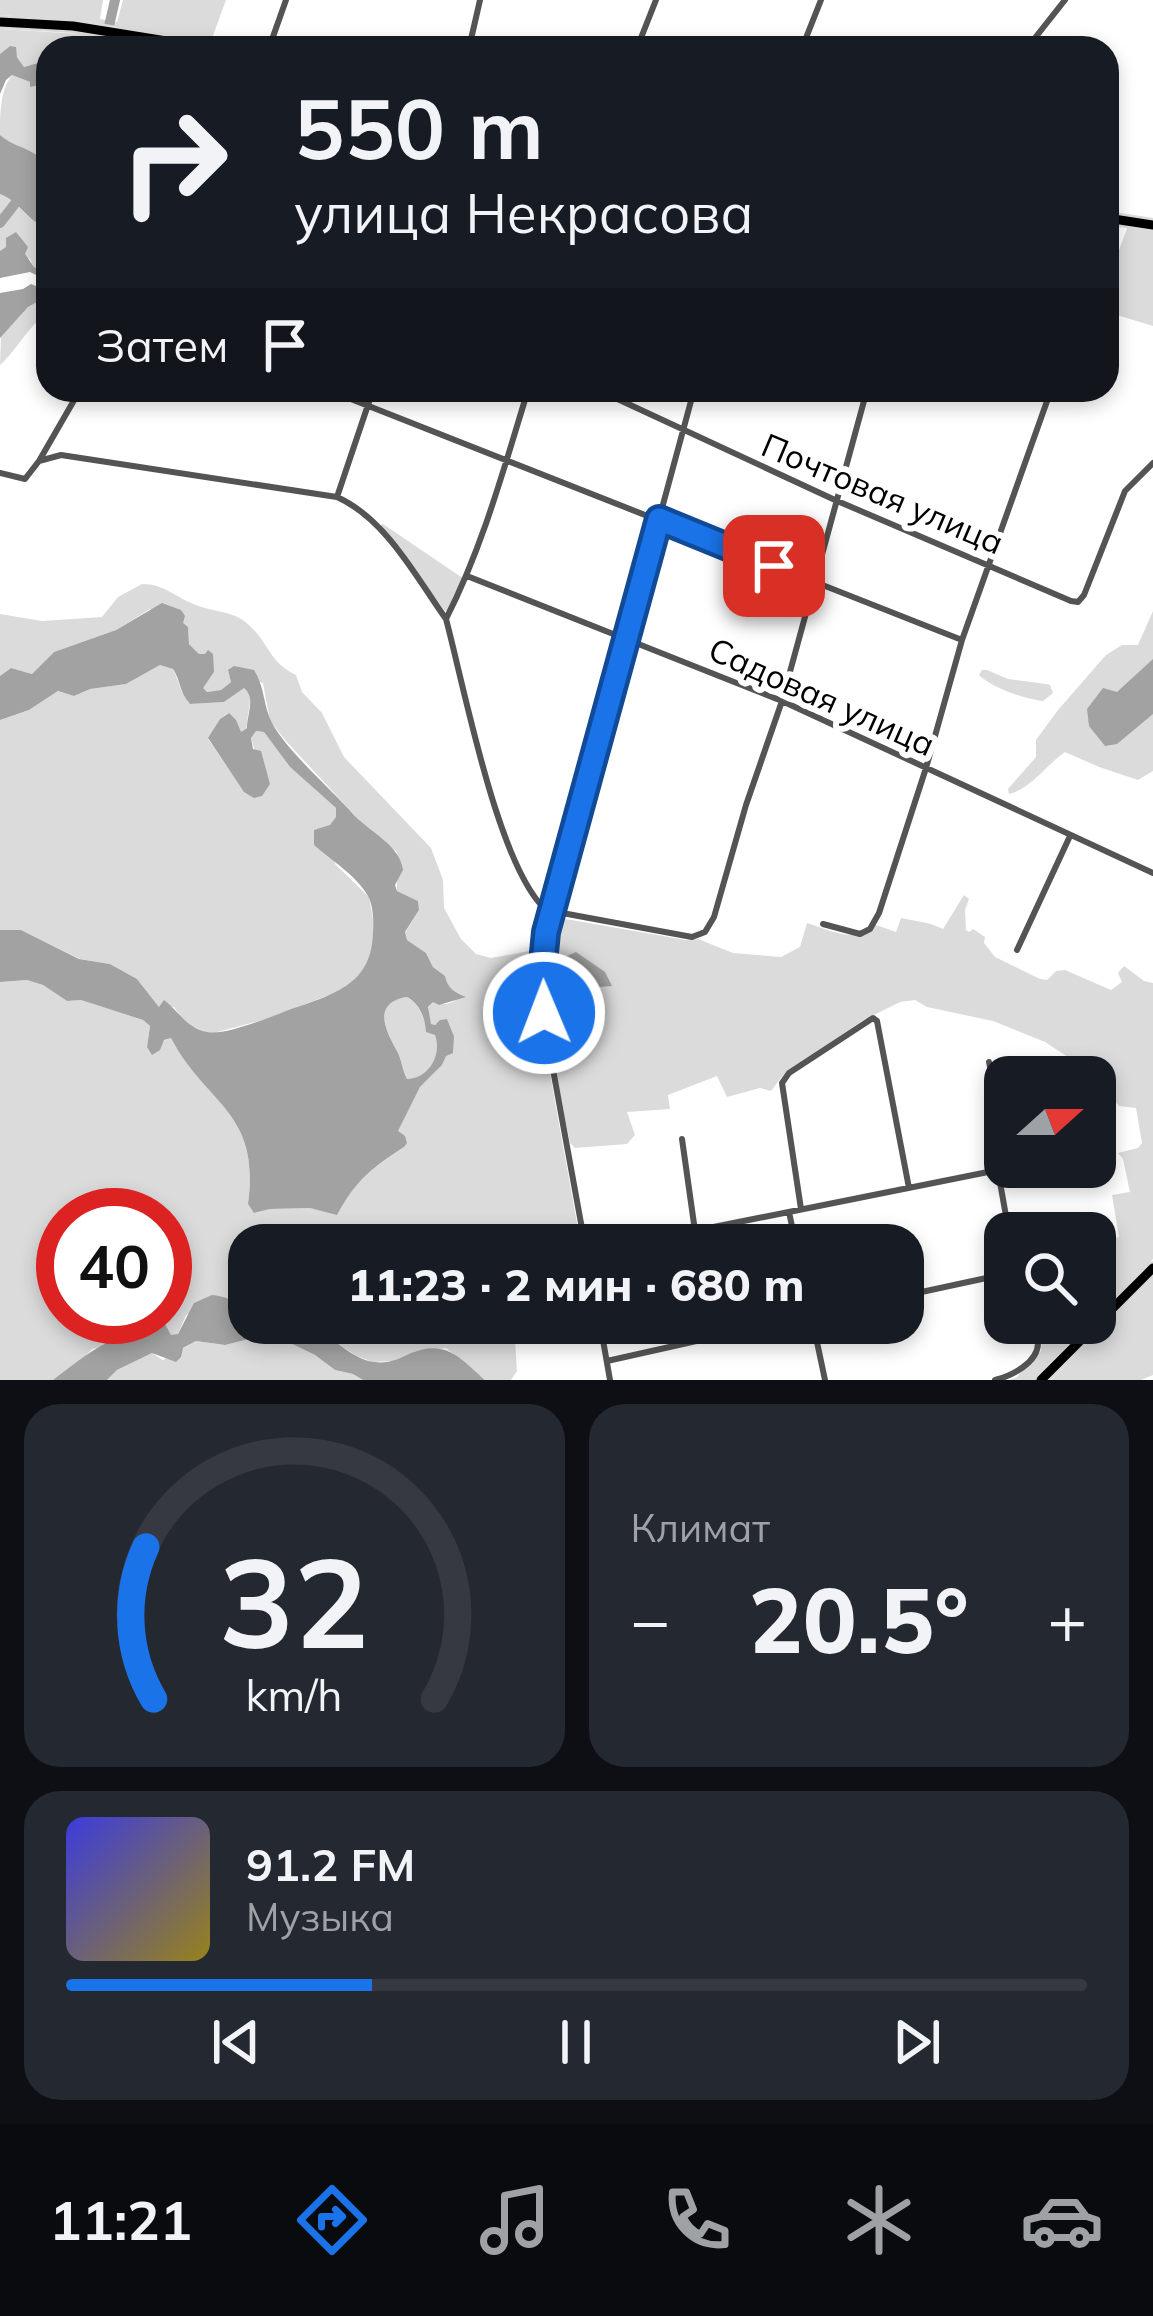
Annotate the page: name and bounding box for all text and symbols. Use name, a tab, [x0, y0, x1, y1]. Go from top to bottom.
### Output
text: 550 m	[294, 75, 544, 180]
icon: right	[96, 84, 252, 240]
text: улица Некрасова	[294, 179, 753, 247]
icon: arrive	[252, 312, 318, 378]
text: Затем	[96, 317, 228, 373]
street label: Почтовая улица	[756, 424, 1010, 562]
pin	[723, 515, 825, 617]
icon: arrive	[741, 533, 807, 599]
street label: Садовая улица	[703, 628, 941, 764]
position arrow	[481, 950, 607, 1076]
north arrow	[984, 1056, 1116, 1188]
map controls	[984, 1056, 1116, 1344]
speed limit sign: 40	[36, 1188, 192, 1344]
button: search	[984, 1212, 1116, 1344]
text: 11:23 · 2 мин · 680 m	[347, 1256, 805, 1312]
text: Климат	[631, 1503, 770, 1552]
text: 32	[219, 1523, 369, 1679]
text: 20.5°	[749, 1563, 969, 1676]
text: −	[631, 1578, 670, 1661]
text: +	[1047, 1578, 1087, 1661]
text: km/h	[246, 1667, 343, 1721]
text: 91.2 FM	[246, 1836, 415, 1892]
text: Музыка	[246, 1892, 394, 1941]
icon: previous	[203, 2009, 269, 2075]
icon: pause	[543, 2009, 609, 2075]
icon: next	[884, 2009, 950, 2075]
icon: directions	[290, 2178, 374, 2262]
icon: music	[473, 2178, 557, 2262]
icon: phone	[655, 2178, 739, 2262]
icon: climate	[837, 2178, 921, 2262]
icon: car	[1020, 2178, 1104, 2262]
text: 11:21	[49, 2186, 192, 2254]

